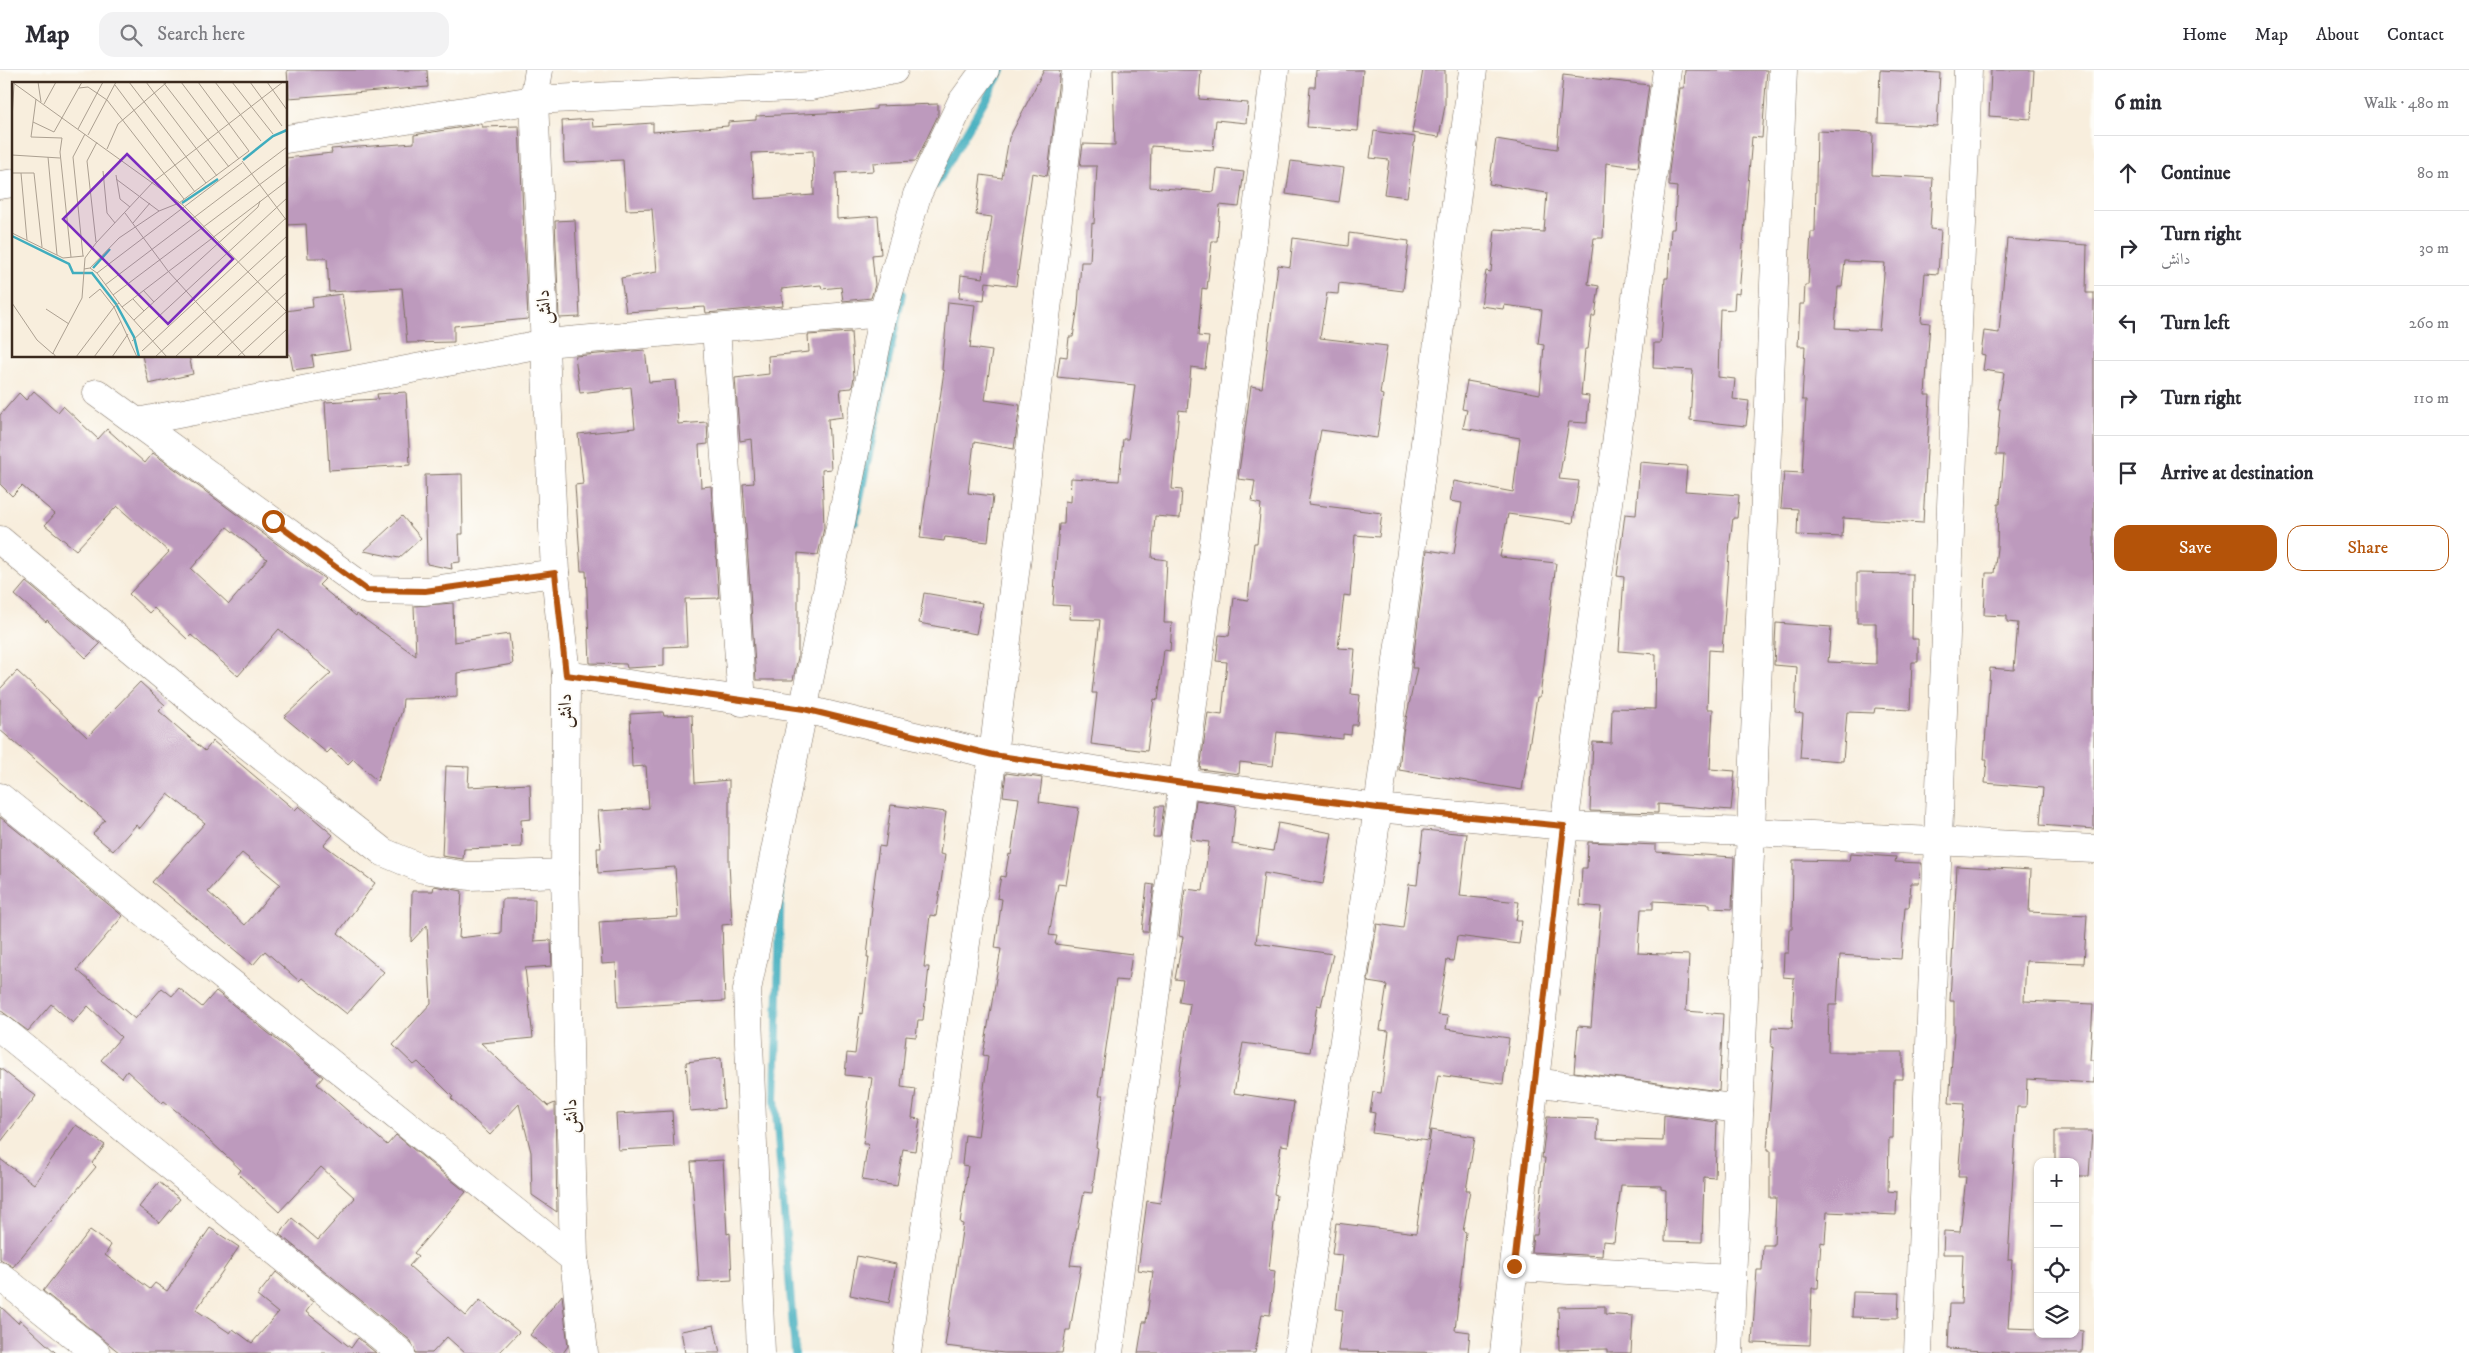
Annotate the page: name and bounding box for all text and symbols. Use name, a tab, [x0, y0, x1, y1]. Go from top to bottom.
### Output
search box	[99, 12, 449, 57]
text: Map	[25, 20, 69, 50]
icon: search	[117, 21, 145, 49]
text: Search here	[157, 23, 245, 46]
text: Home	[2182, 24, 2227, 46]
text: Map	[2255, 24, 2288, 46]
text: About	[2316, 24, 2359, 46]
text: Contact	[2387, 24, 2444, 46]
inset map	[12, 82, 288, 358]
text: 6 min	[2114, 90, 2162, 116]
text: Walk · 480 m	[2364, 93, 2449, 113]
icon: ahead	[2114, 159, 2142, 187]
text: Continue	[2161, 162, 2231, 185]
text: 80 m	[2417, 163, 2449, 183]
text: Turn right	[2161, 223, 2241, 246]
icon: right	[2114, 234, 2142, 262]
text: 30 m	[2419, 238, 2449, 258]
text: دانش	[2161, 249, 2191, 269]
street label: دانش	[532, 289, 557, 325]
icon: left	[2114, 309, 2142, 337]
text: Turn left	[2161, 312, 2230, 335]
text: 260 m	[2409, 313, 2449, 333]
icon: right	[2114, 384, 2142, 412]
text: Turn right	[2161, 387, 2241, 410]
text: 110 m	[2413, 388, 2449, 408]
icon: arrive	[2114, 459, 2142, 487]
text: Arrive at destination	[2161, 462, 2313, 485]
route start	[262, 510, 285, 533]
button: Save	[2114, 525, 2277, 571]
button: Share	[2287, 525, 2449, 571]
street label: دانش	[554, 693, 578, 729]
street label: دانش	[559, 1098, 584, 1134]
map controls	[2034, 1158, 2079, 1338]
button: +	[2034, 1158, 2079, 1203]
button: −	[2034, 1203, 2079, 1248]
button: locate	[2034, 1248, 2079, 1293]
route end	[1503, 1255, 1526, 1278]
button: layers	[2034, 1293, 2079, 1338]

